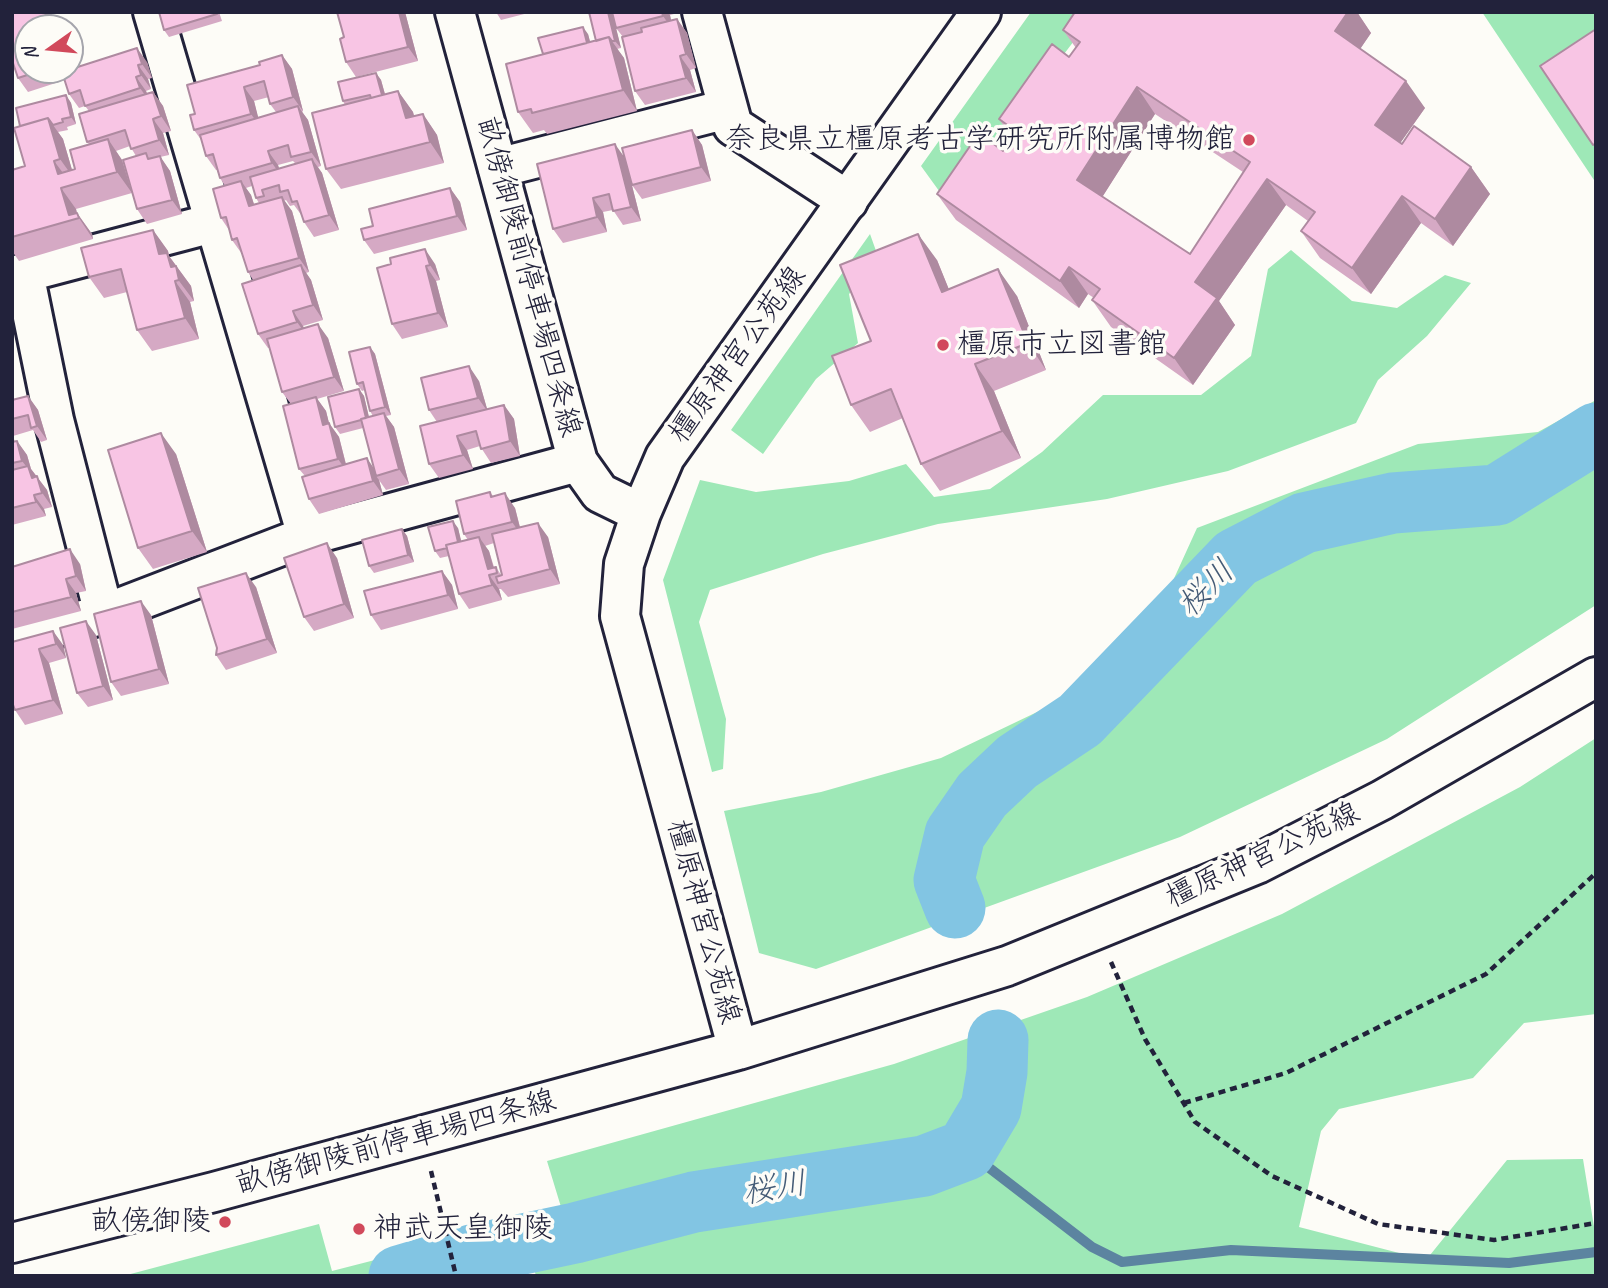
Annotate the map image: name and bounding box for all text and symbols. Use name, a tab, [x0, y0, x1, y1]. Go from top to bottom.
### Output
north arrow	[14, 14, 84, 84]
text: N	[18, 45, 44, 63]
street label: 畝傍御陵前停車場四条線	[468, 113, 588, 441]
place label: 奈良県立橿原考古学研究所附属博物館	[725, 122, 1235, 158]
marker: 奈良県立橿原考古学研究所附属博物館	[1241, 132, 1257, 148]
street label: 橿原神宮公苑線	[662, 259, 814, 451]
place label: 橿原市立図書館	[957, 327, 1167, 363]
marker: 橿原市立図書館	[935, 337, 951, 353]
water label: 桜川	[1171, 553, 1243, 625]
street label: 橿原神宮公苑線	[1160, 795, 1366, 917]
street label: 橿原神宮公苑線	[658, 816, 748, 1028]
street label: 畝傍御陵前停車場四条線	[232, 1083, 560, 1203]
water label: 桜川	[740, 1165, 810, 1213]
place label: 畝傍御陵	[91, 1204, 211, 1240]
place label: 神武天皇御陵	[373, 1211, 553, 1247]
marker: 畝傍御陵	[217, 1214, 233, 1230]
marker: 神武天皇御陵	[351, 1221, 367, 1237]

